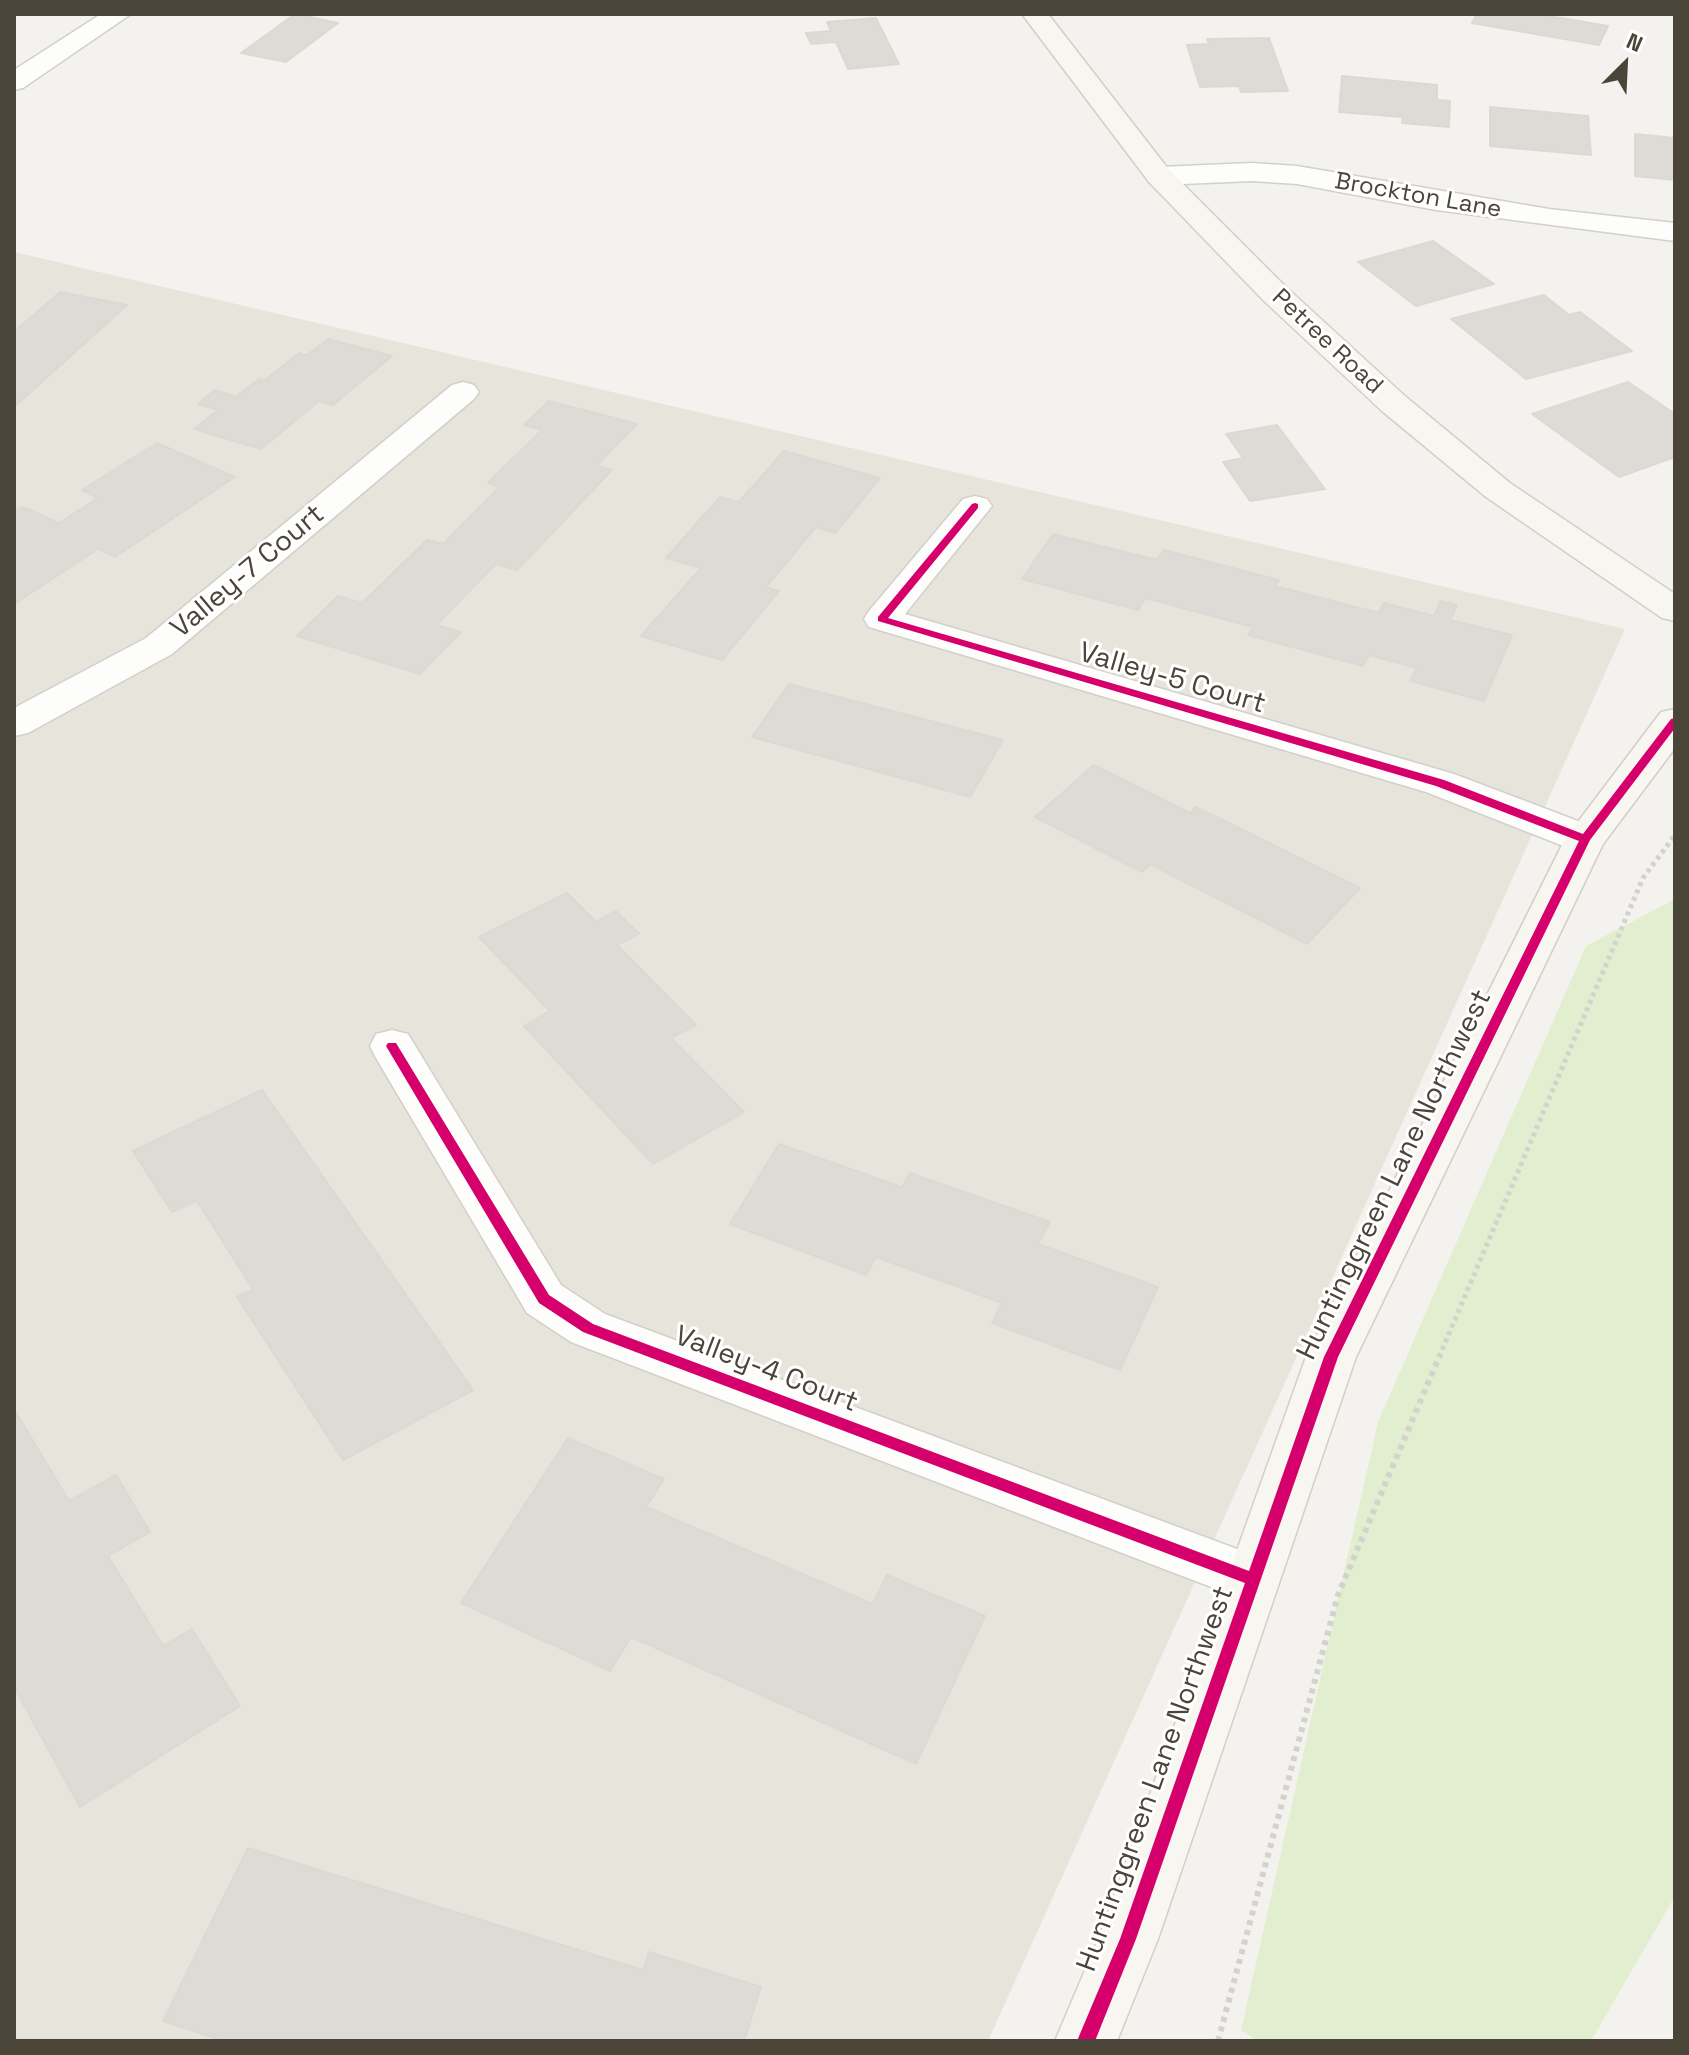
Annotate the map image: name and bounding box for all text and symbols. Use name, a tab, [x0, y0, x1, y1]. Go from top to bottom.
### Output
north arrow	[1585, 24, 1665, 104]
text: N	[1622, 26, 1647, 58]
street label: Brockton Lane	[1332, 167, 1504, 225]
street label: Petree Road	[1266, 283, 1388, 401]
street label: Valley-7 Court	[164, 498, 332, 646]
street label: Valley-5 Court	[1075, 636, 1269, 722]
street label: Huntinggreen Lane Northwest	[1291, 985, 1499, 1365]
street label: Valley-4 Court	[670, 1320, 862, 1420]
street label: Huntinggreen Lane Northwest	[1071, 1582, 1241, 1976]

